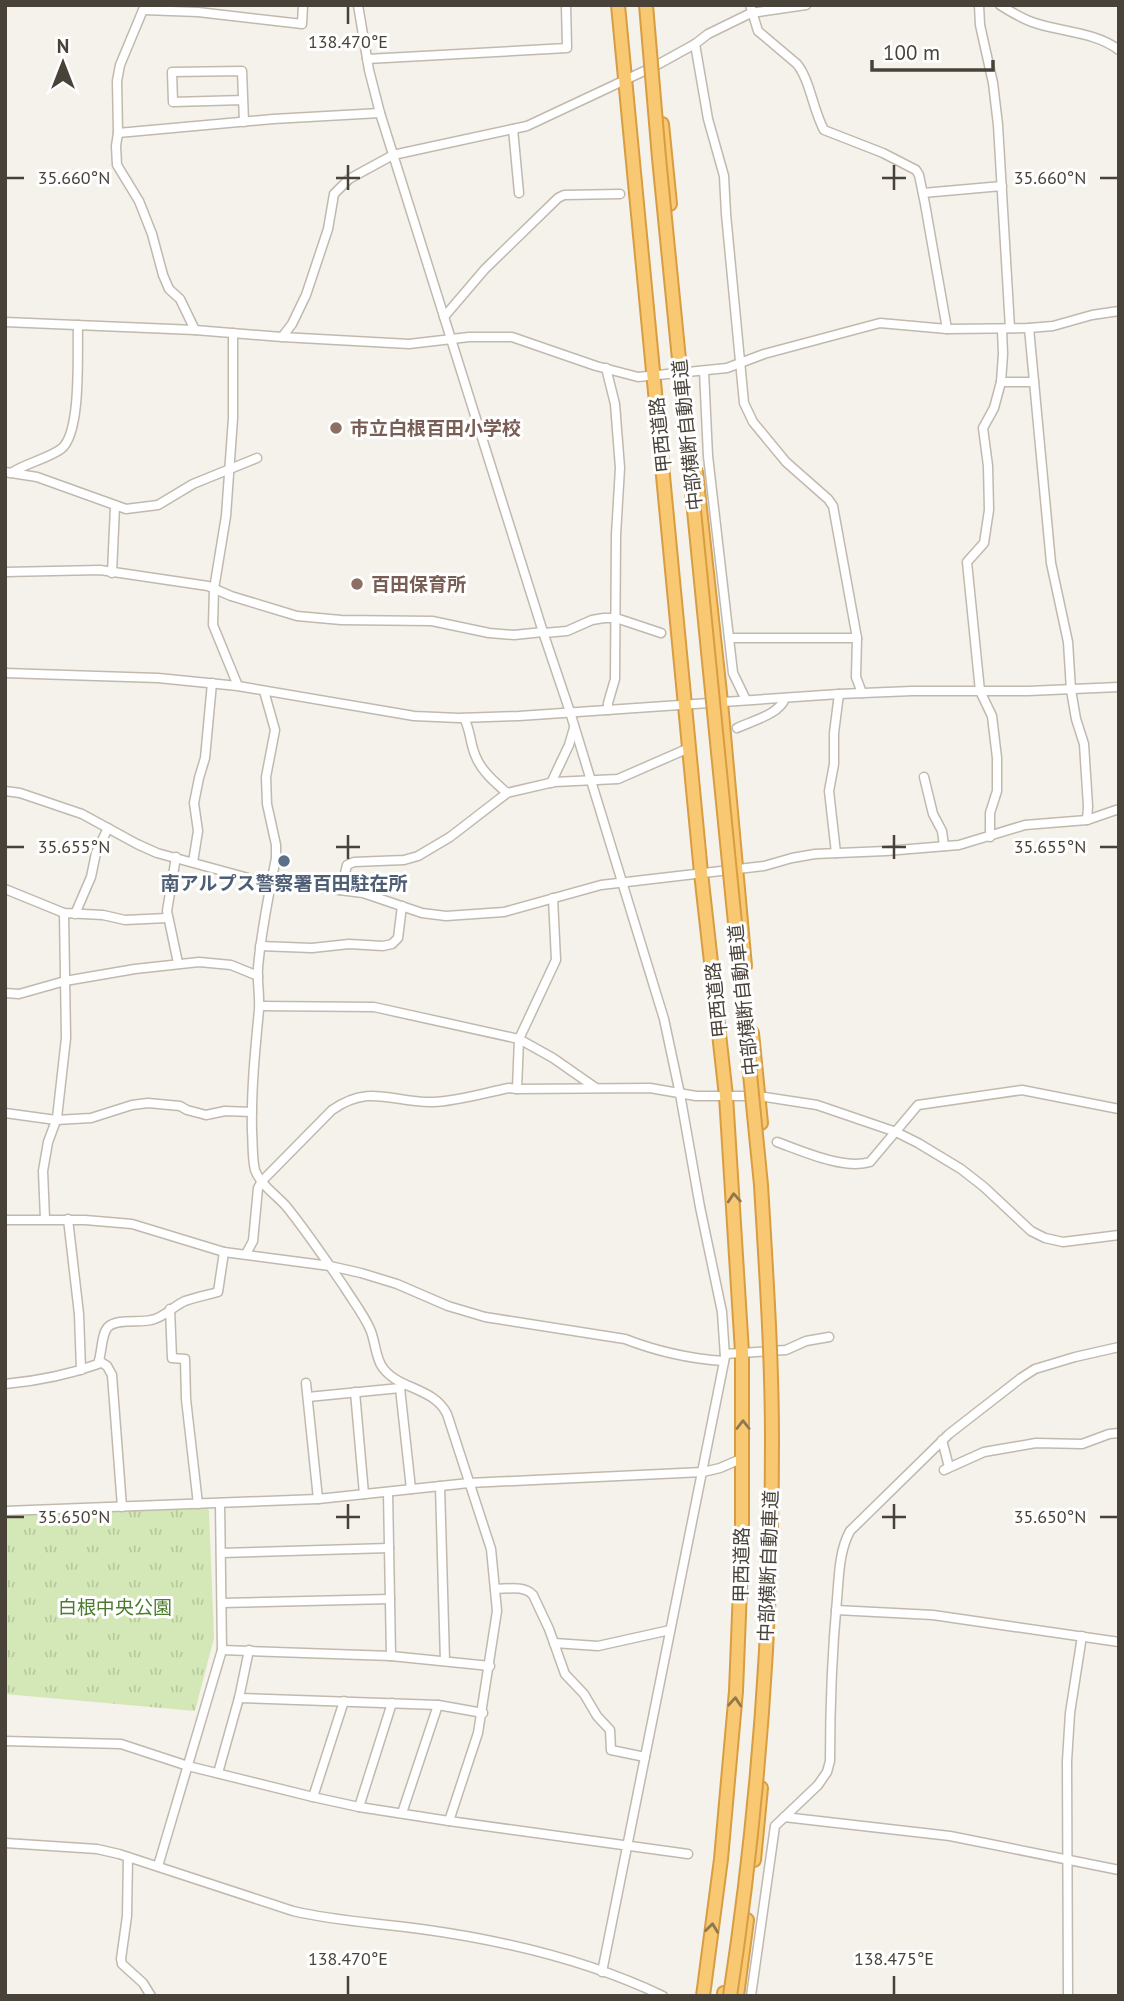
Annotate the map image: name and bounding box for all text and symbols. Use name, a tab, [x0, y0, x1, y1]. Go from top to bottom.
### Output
north arrow	[28, 28, 98, 98]
scale bar	[872, 28, 993, 72]
text: 138.470°E	[308, 30, 388, 53]
text: N	[57, 34, 69, 58]
text: 100 m	[883, 39, 940, 66]
text: 35.660°N	[38, 166, 110, 189]
text: 35.660°N	[1014, 166, 1086, 189]
street label: 中部横断自動車道	[667, 358, 707, 512]
street label: 甲西道路	[644, 396, 676, 474]
place label: 市立白根百田小学校	[350, 416, 521, 440]
marker: 市立白根百田小学校	[328, 420, 344, 436]
place label: 百田保育所	[371, 572, 466, 596]
marker: 百田保育所	[349, 576, 365, 592]
text: 35.655°N	[38, 835, 110, 858]
text: 35.655°N	[1014, 835, 1086, 858]
marker: 南アルプス警察署百田駐在所	[276, 853, 292, 869]
place label: 南アルプス警察署百田駐在所	[161, 871, 407, 895]
street label: 中部横断自動車道	[723, 923, 763, 1077]
street label: 甲西道路	[700, 961, 732, 1039]
one-way arrow	[726, 1192, 741, 1203]
one-way arrow	[735, 1420, 751, 1430]
street label: 中部横断自動車道	[753, 1490, 783, 1642]
text: 35.650°N	[38, 1505, 110, 1528]
text: 35.650°N	[1014, 1505, 1086, 1528]
street label: 甲西道路	[728, 1527, 754, 1603]
park label: 白根中央公園	[58, 1595, 172, 1619]
one-way arrow	[727, 1696, 742, 1707]
one-way arrow	[705, 1922, 720, 1934]
text: 138.470°E	[308, 1947, 388, 1970]
text: 138.475°E	[854, 1947, 934, 1970]

